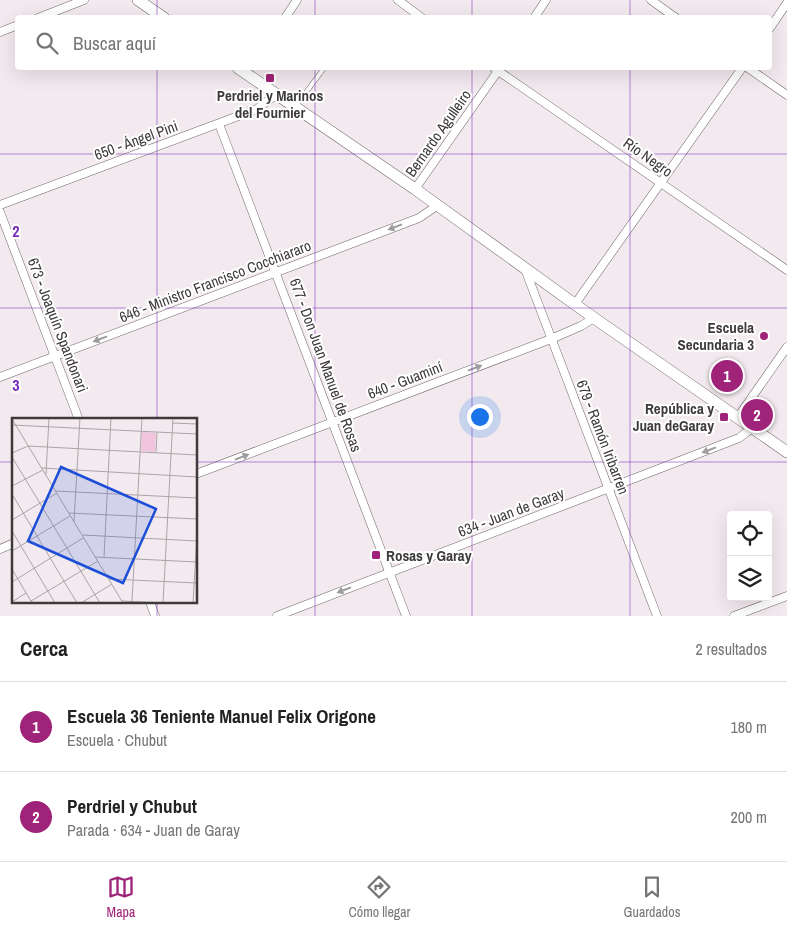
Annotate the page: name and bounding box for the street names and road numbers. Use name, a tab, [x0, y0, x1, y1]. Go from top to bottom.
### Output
street label: Bernardo Agulleiro	[400, 85, 476, 181]
street label: 650 - Ángel Pini	[91, 115, 181, 165]
street label: Río Negro	[619, 132, 677, 182]
street label: 646 - Ministro Francisco Cocchiararo	[116, 235, 314, 327]
street label: 673 - Joaquín Spandonari	[23, 255, 93, 395]
street label: 677 - Don Juan Manuel de Rosas	[285, 275, 367, 455]
street label: 640 - Guaminí	[365, 356, 446, 404]
street label: 679 - Ramón Iribarren	[572, 377, 634, 497]
street label: 634 - Juan de Garay	[455, 482, 568, 542]

